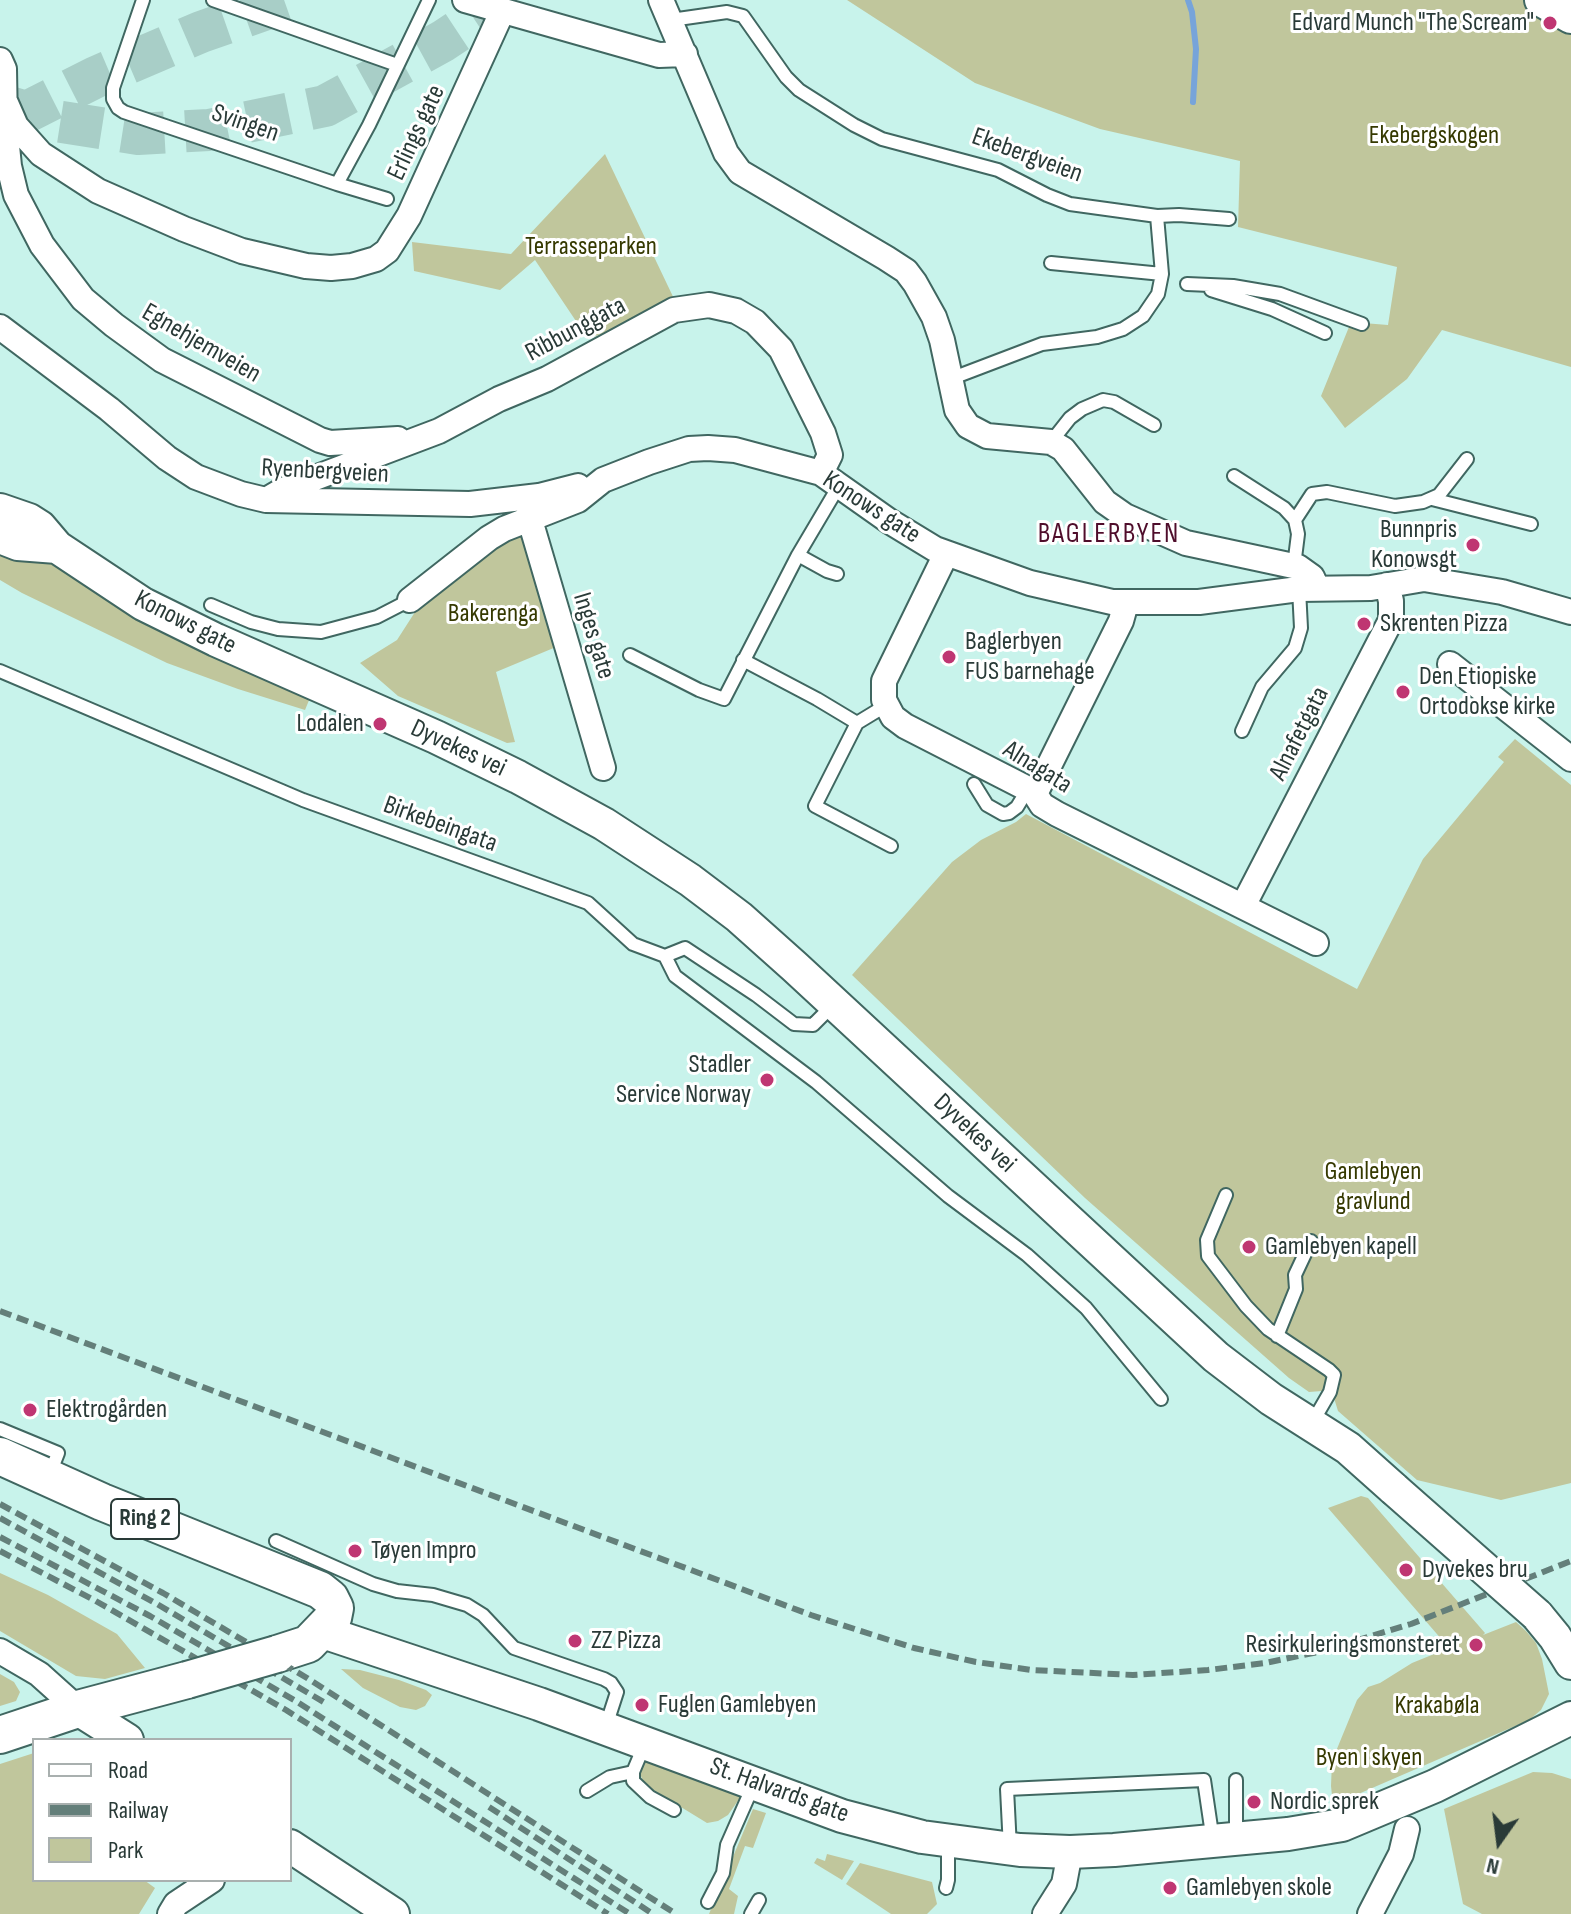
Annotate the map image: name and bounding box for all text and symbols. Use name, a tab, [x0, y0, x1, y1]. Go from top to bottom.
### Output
place label: Edvard Munch "The Scream"	[1292, 7, 1534, 39]
marker: Edvard Munch "The Scream"	[1541, 14, 1559, 32]
street label: Erlings gate	[381, 80, 453, 186]
street label: Svingen	[207, 98, 283, 150]
park label: Ekebergskogen	[1369, 120, 1499, 152]
street label: Ekebergveien	[967, 122, 1087, 190]
park label: Terrasseparken	[525, 231, 657, 263]
street label: Ribbunggata	[521, 291, 631, 369]
street label: Egnehjemveien	[136, 297, 266, 391]
street label: Ryenbergveien	[260, 453, 390, 491]
street label: Konows gate	[816, 465, 926, 551]
place label: Bunnpris Konowsgt	[1371, 514, 1457, 576]
district label: BAGLERBYEN	[1038, 518, 1180, 552]
marker: Bunnpris Konowsgt	[1464, 536, 1482, 554]
street label: Konows gate	[129, 584, 241, 662]
street label: Inges gate	[565, 589, 621, 683]
park label: Bakerenga	[448, 598, 538, 630]
place label: Skrenten Pizza	[1380, 608, 1508, 640]
marker: Skrenten Pizza	[1355, 615, 1373, 633]
place label: Baglerbyen FUS barnehage	[965, 626, 1095, 688]
marker: Baglerbyen FUS barnehage	[940, 648, 958, 666]
place label: Den Etiopiske Ortodokse kirke	[1419, 661, 1555, 722]
street label: Alnafetgata	[1263, 682, 1337, 786]
marker: Den Etiopiske Ortodokse kirke	[1394, 683, 1412, 701]
place label: Lodalen	[297, 708, 364, 740]
street label: Dyvekes vei	[405, 713, 511, 785]
marker: Lodalen	[371, 715, 389, 733]
street label: Alnagata	[997, 735, 1077, 801]
street label: Birkebeingata	[379, 790, 501, 860]
place label: Stadler Service Norway	[616, 1049, 751, 1110]
marker: Stadler Service Norway	[758, 1071, 776, 1089]
street label: Dyvekes vei	[926, 1088, 1022, 1180]
park label: Gamlebyen gravlund	[1325, 1156, 1421, 1218]
place label: Gamlebyen kapell	[1265, 1231, 1417, 1263]
marker: Gamlebyen kapell	[1240, 1238, 1258, 1256]
place label: Elektrogården	[46, 1394, 167, 1426]
marker: Elektrogården	[21, 1401, 39, 1419]
road number: Ring 2	[111, 1499, 179, 1539]
place label: Tøyen Impro	[371, 1535, 477, 1567]
marker: Tøyen Impro	[346, 1542, 364, 1560]
place label: Dyvekes bru	[1422, 1554, 1528, 1586]
marker: Dyvekes bru	[1397, 1561, 1415, 1579]
place label: ZZ Pizza	[591, 1625, 661, 1657]
place label: Resirkuleringsmonsteret	[1246, 1629, 1460, 1661]
marker: ZZ Pizza	[566, 1632, 584, 1650]
marker: Resirkuleringsmonsteret	[1467, 1636, 1485, 1654]
place label: Fuglen Gamlebyen	[658, 1689, 816, 1721]
park label: Krakabøla	[1394, 1690, 1480, 1722]
marker: Fuglen Gamlebyen	[633, 1696, 651, 1714]
legend	[32, 1738, 292, 1882]
park label: Byen i skyen	[1316, 1742, 1422, 1774]
street label: St. Halvards gate	[705, 1751, 853, 1831]
text: Road	[108, 1756, 148, 1785]
place label: Nordic sprek	[1270, 1786, 1379, 1818]
marker: Nordic sprek	[1245, 1793, 1263, 1811]
text: Railway	[108, 1796, 168, 1825]
north arrow	[1459, 1802, 1539, 1882]
text: Park	[108, 1836, 143, 1865]
text: N	[1484, 1851, 1502, 1880]
place label: Gamlebyen skole	[1186, 1872, 1332, 1904]
marker: Gamlebyen skole	[1161, 1879, 1179, 1897]

